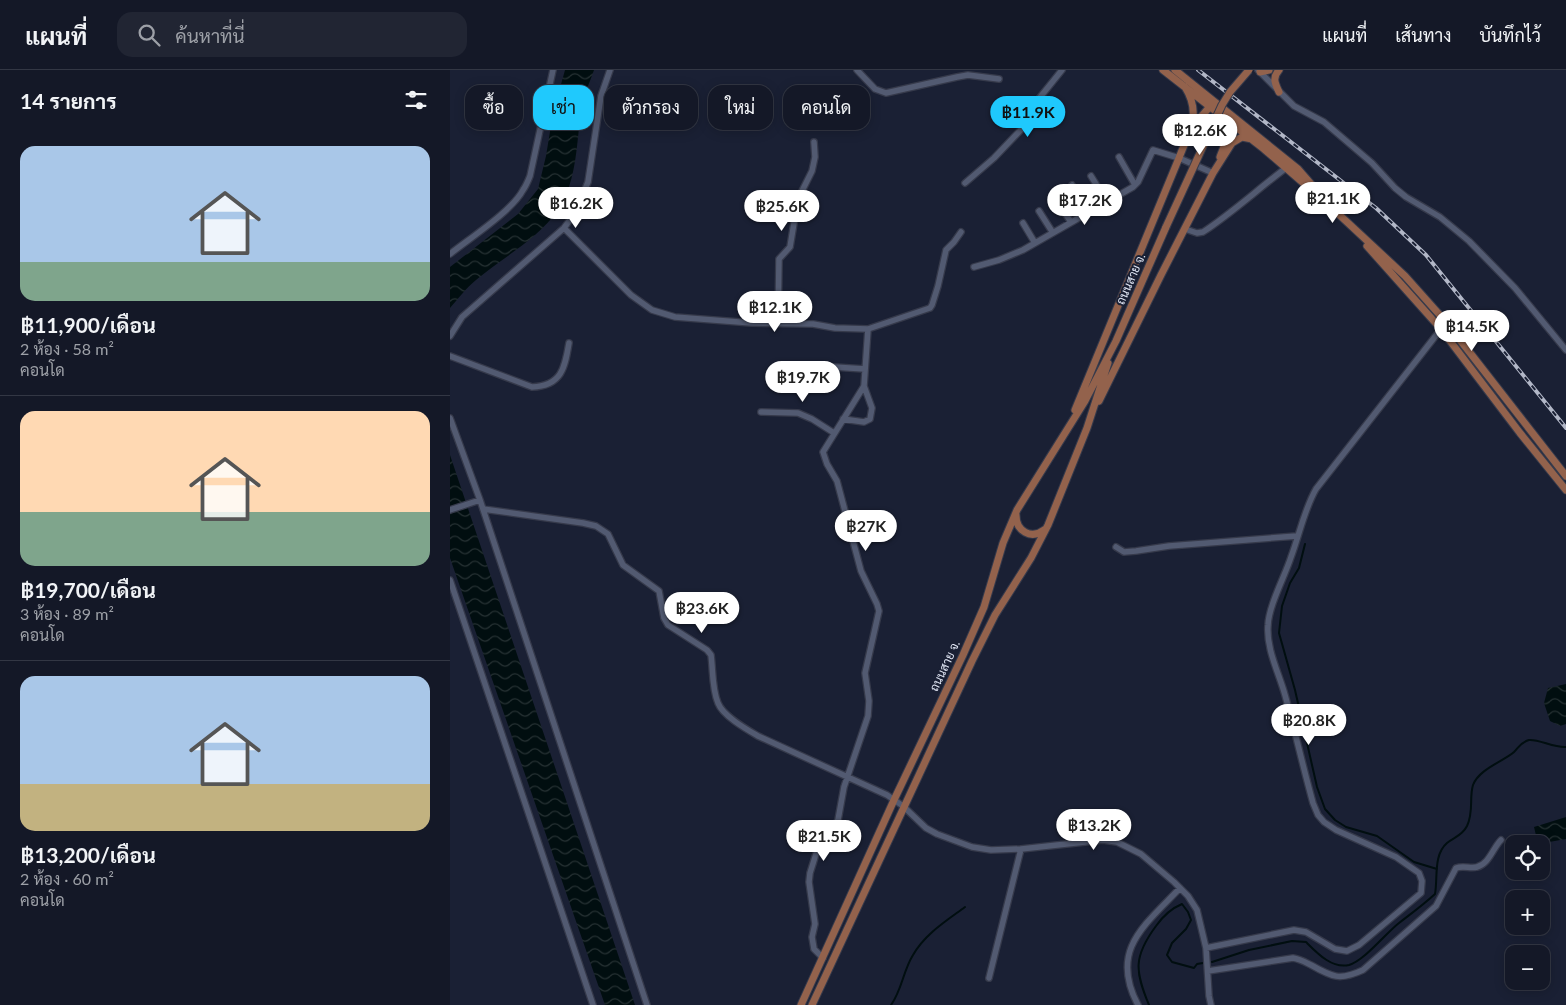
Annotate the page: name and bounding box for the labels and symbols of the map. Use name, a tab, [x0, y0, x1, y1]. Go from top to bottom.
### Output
pin: ฿11.9K	[987, 96, 1069, 138]
pin: ฿12.6K	[1159, 114, 1241, 156]
pin: ฿21.1K	[1292, 182, 1374, 224]
pin: ฿17.2K	[1044, 184, 1126, 226]
pin: ฿16.2K	[535, 186, 617, 229]
pin: ฿25.6K	[741, 190, 823, 232]
street label: ถนนสาย จ.	[1113, 251, 1149, 307]
pin: ฿12.1K	[734, 290, 816, 333]
pin: ฿14.5K	[1431, 310, 1513, 352]
pin: ฿19.7K	[762, 360, 844, 403]
pin: ฿27K	[836, 510, 896, 552]
pin: ฿23.6K	[661, 592, 743, 634]
street label: ถนนสาย จ.	[926, 638, 963, 694]
pin: ฿20.8K	[1268, 704, 1350, 746]
pin: ฿13.2K	[1053, 808, 1135, 851]
pin: ฿21.5K	[783, 820, 865, 862]

